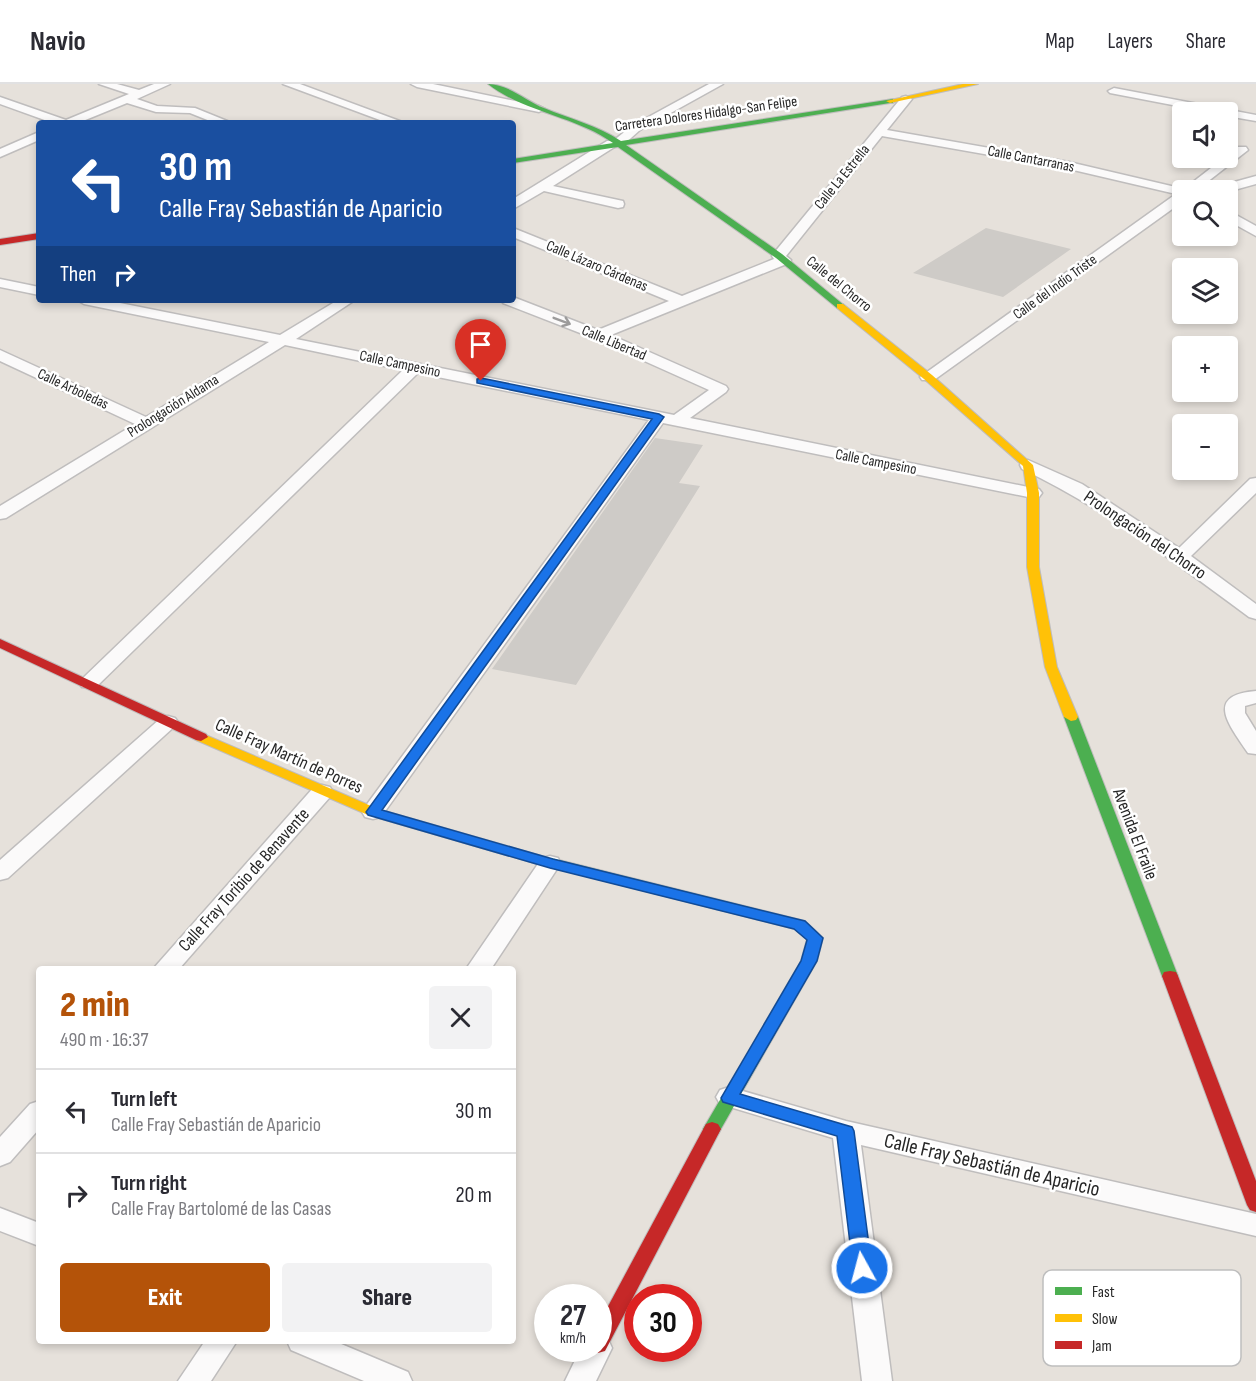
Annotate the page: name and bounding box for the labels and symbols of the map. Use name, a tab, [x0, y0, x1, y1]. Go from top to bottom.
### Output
street label: Carretera Dolores Hidalgo-San Felipe	[614, 92, 798, 136]
street label: Calle La Estrella	[810, 141, 874, 213]
street label: Calle Cantarranas	[986, 141, 1076, 177]
street label: Calle Lázaro Cárdenas	[543, 236, 651, 296]
street label: Calle del Indio Triste	[1009, 250, 1101, 324]
street label: Calle del Chorro	[802, 252, 876, 316]
one-way arrow	[552, 317, 571, 328]
pin	[455, 319, 506, 381]
street label: Calle Libertad	[579, 321, 649, 365]
street label: Calle Campesino	[358, 346, 442, 382]
street label: Calle Arboledas	[34, 364, 112, 414]
street label: Prolongación Aldama	[124, 370, 222, 442]
street label: Calle Campesino	[834, 445, 918, 479]
street label: Prolongación del Chorro	[1080, 486, 1210, 584]
street label: Calle Fray Martín de Porres	[212, 714, 366, 798]
street label: Avenida El Fraile	[1108, 784, 1162, 883]
street label: Calle Fray Toribio de Benavente	[174, 804, 314, 956]
street label: Calle Fray Sebastián de Aparicio	[882, 1128, 1102, 1202]
position arrow	[830, 1236, 894, 1300]
legend	[1043, 1270, 1241, 1366]
text: Fast	[1092, 1283, 1115, 1302]
speed limit sign: 30	[624, 1284, 702, 1362]
text: Slow	[1092, 1310, 1117, 1329]
text: Jam	[1091, 1337, 1112, 1356]

